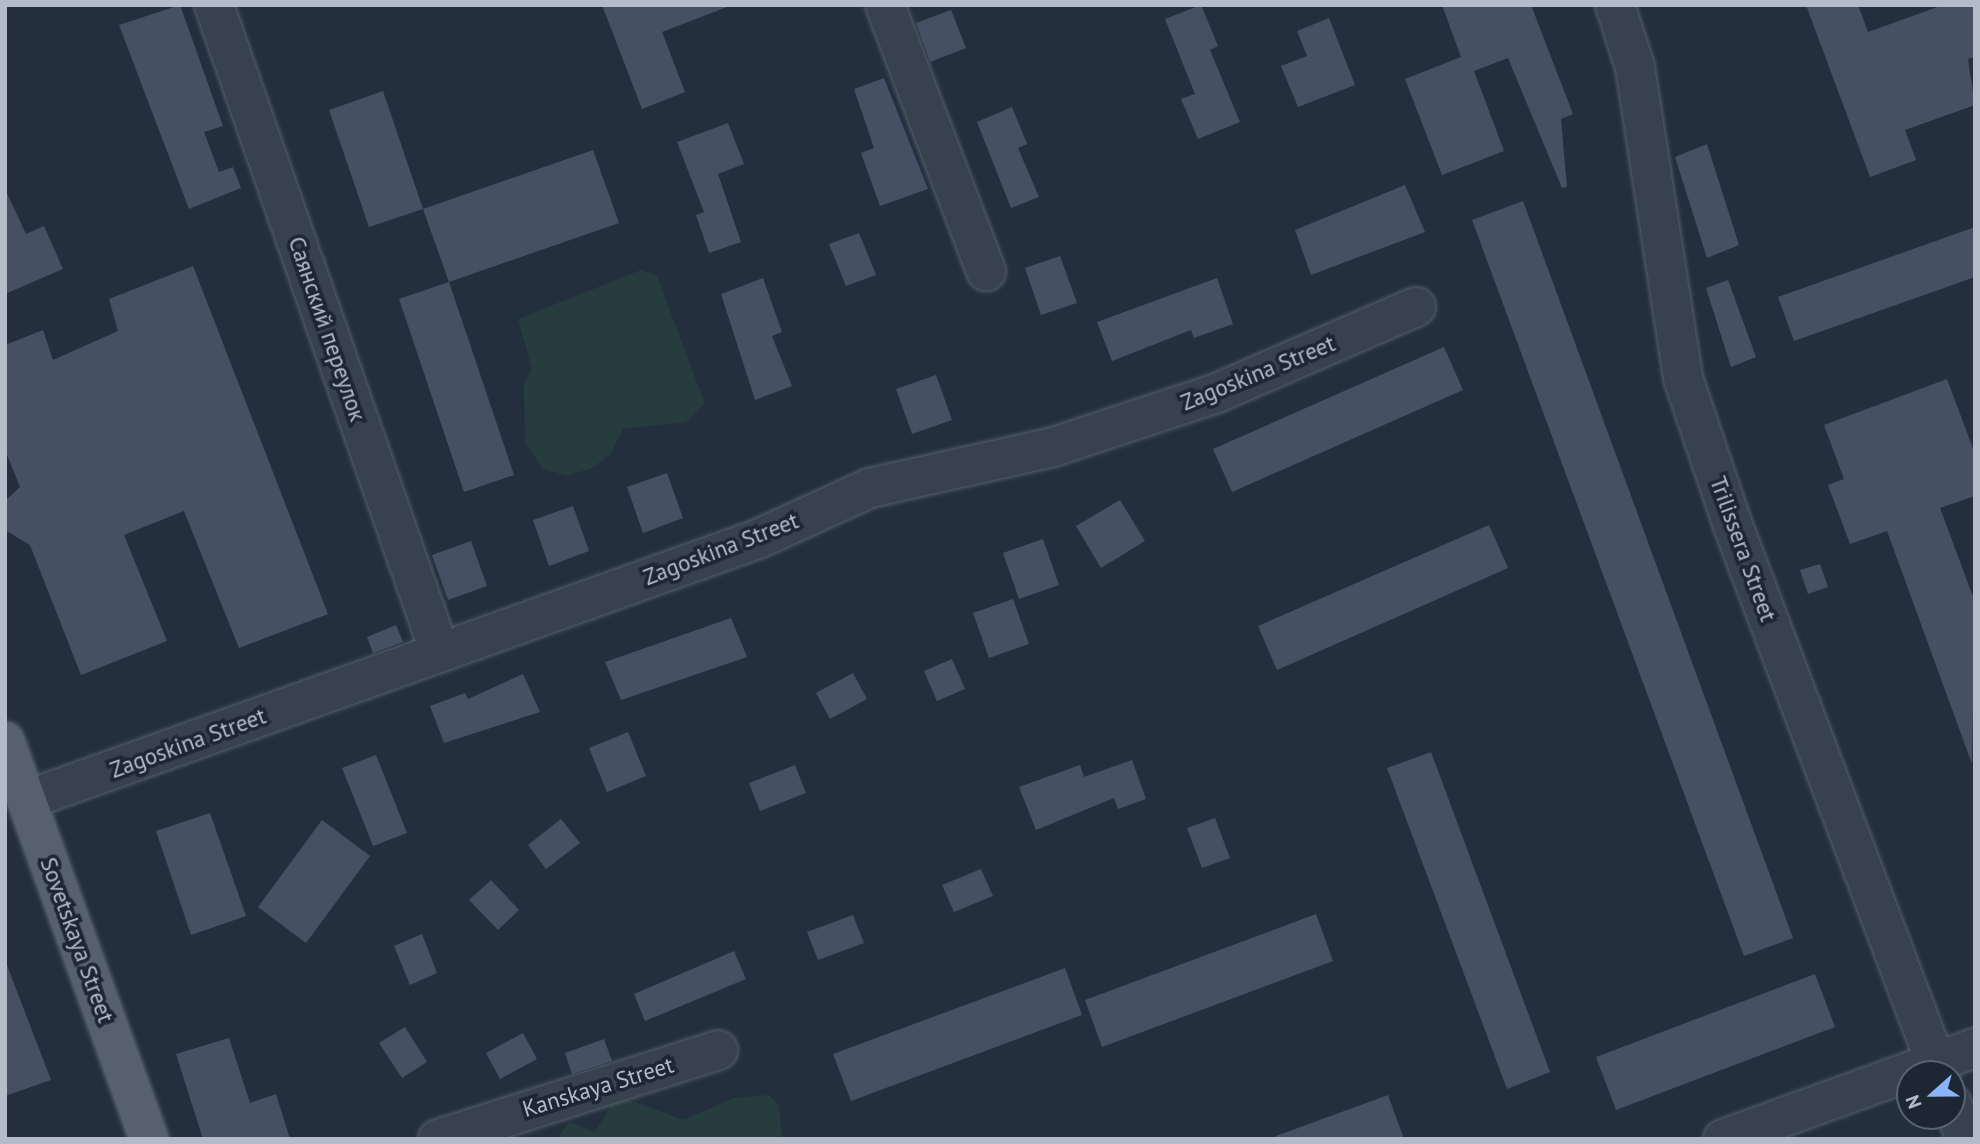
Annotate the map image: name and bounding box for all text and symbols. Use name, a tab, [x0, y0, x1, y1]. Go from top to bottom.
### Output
street label: Саянский переулок	[282, 233, 372, 425]
street label: Zagoskina Street	[1177, 330, 1339, 416]
street label: Trilissera Street	[1704, 473, 1782, 625]
street label: Zagoskina Street	[640, 507, 802, 591]
street label: Zagoskina Street	[106, 702, 270, 784]
street label: Sovetskaya Street	[34, 854, 120, 1026]
street label: Kanskaya Street	[519, 1051, 677, 1123]
north arrow	[1896, 1060, 1966, 1130]
text: N	[1900, 1092, 1927, 1112]

